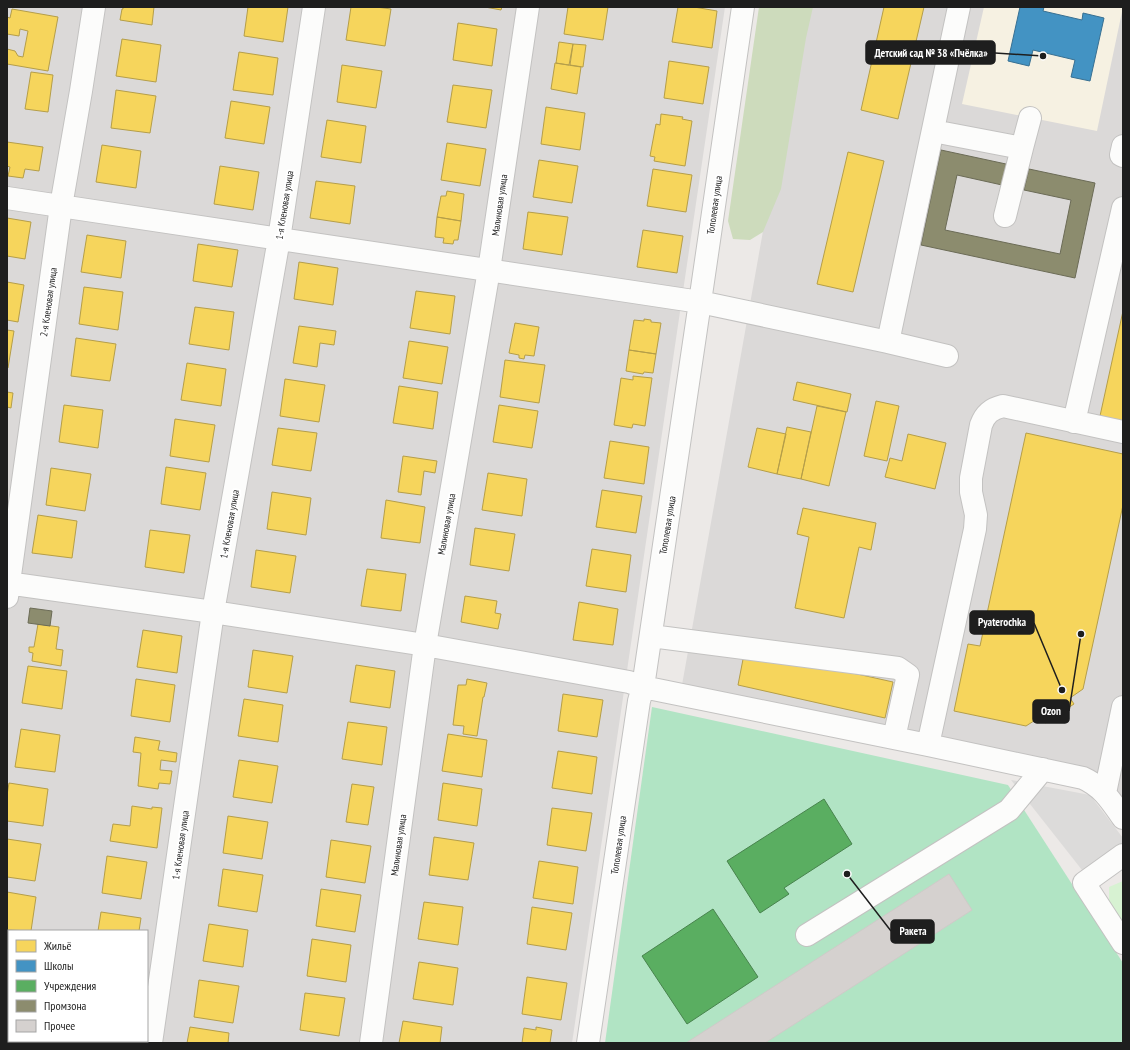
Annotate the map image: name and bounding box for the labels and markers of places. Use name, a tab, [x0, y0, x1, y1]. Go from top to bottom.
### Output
callout: Детский сад № 38 «Пчёлка»	[866, 41, 995, 64]
callout: Pyaterochka	[970, 611, 1034, 634]
callout: Ozon	[1033, 700, 1069, 723]
callout: Ракета	[891, 920, 934, 943]

